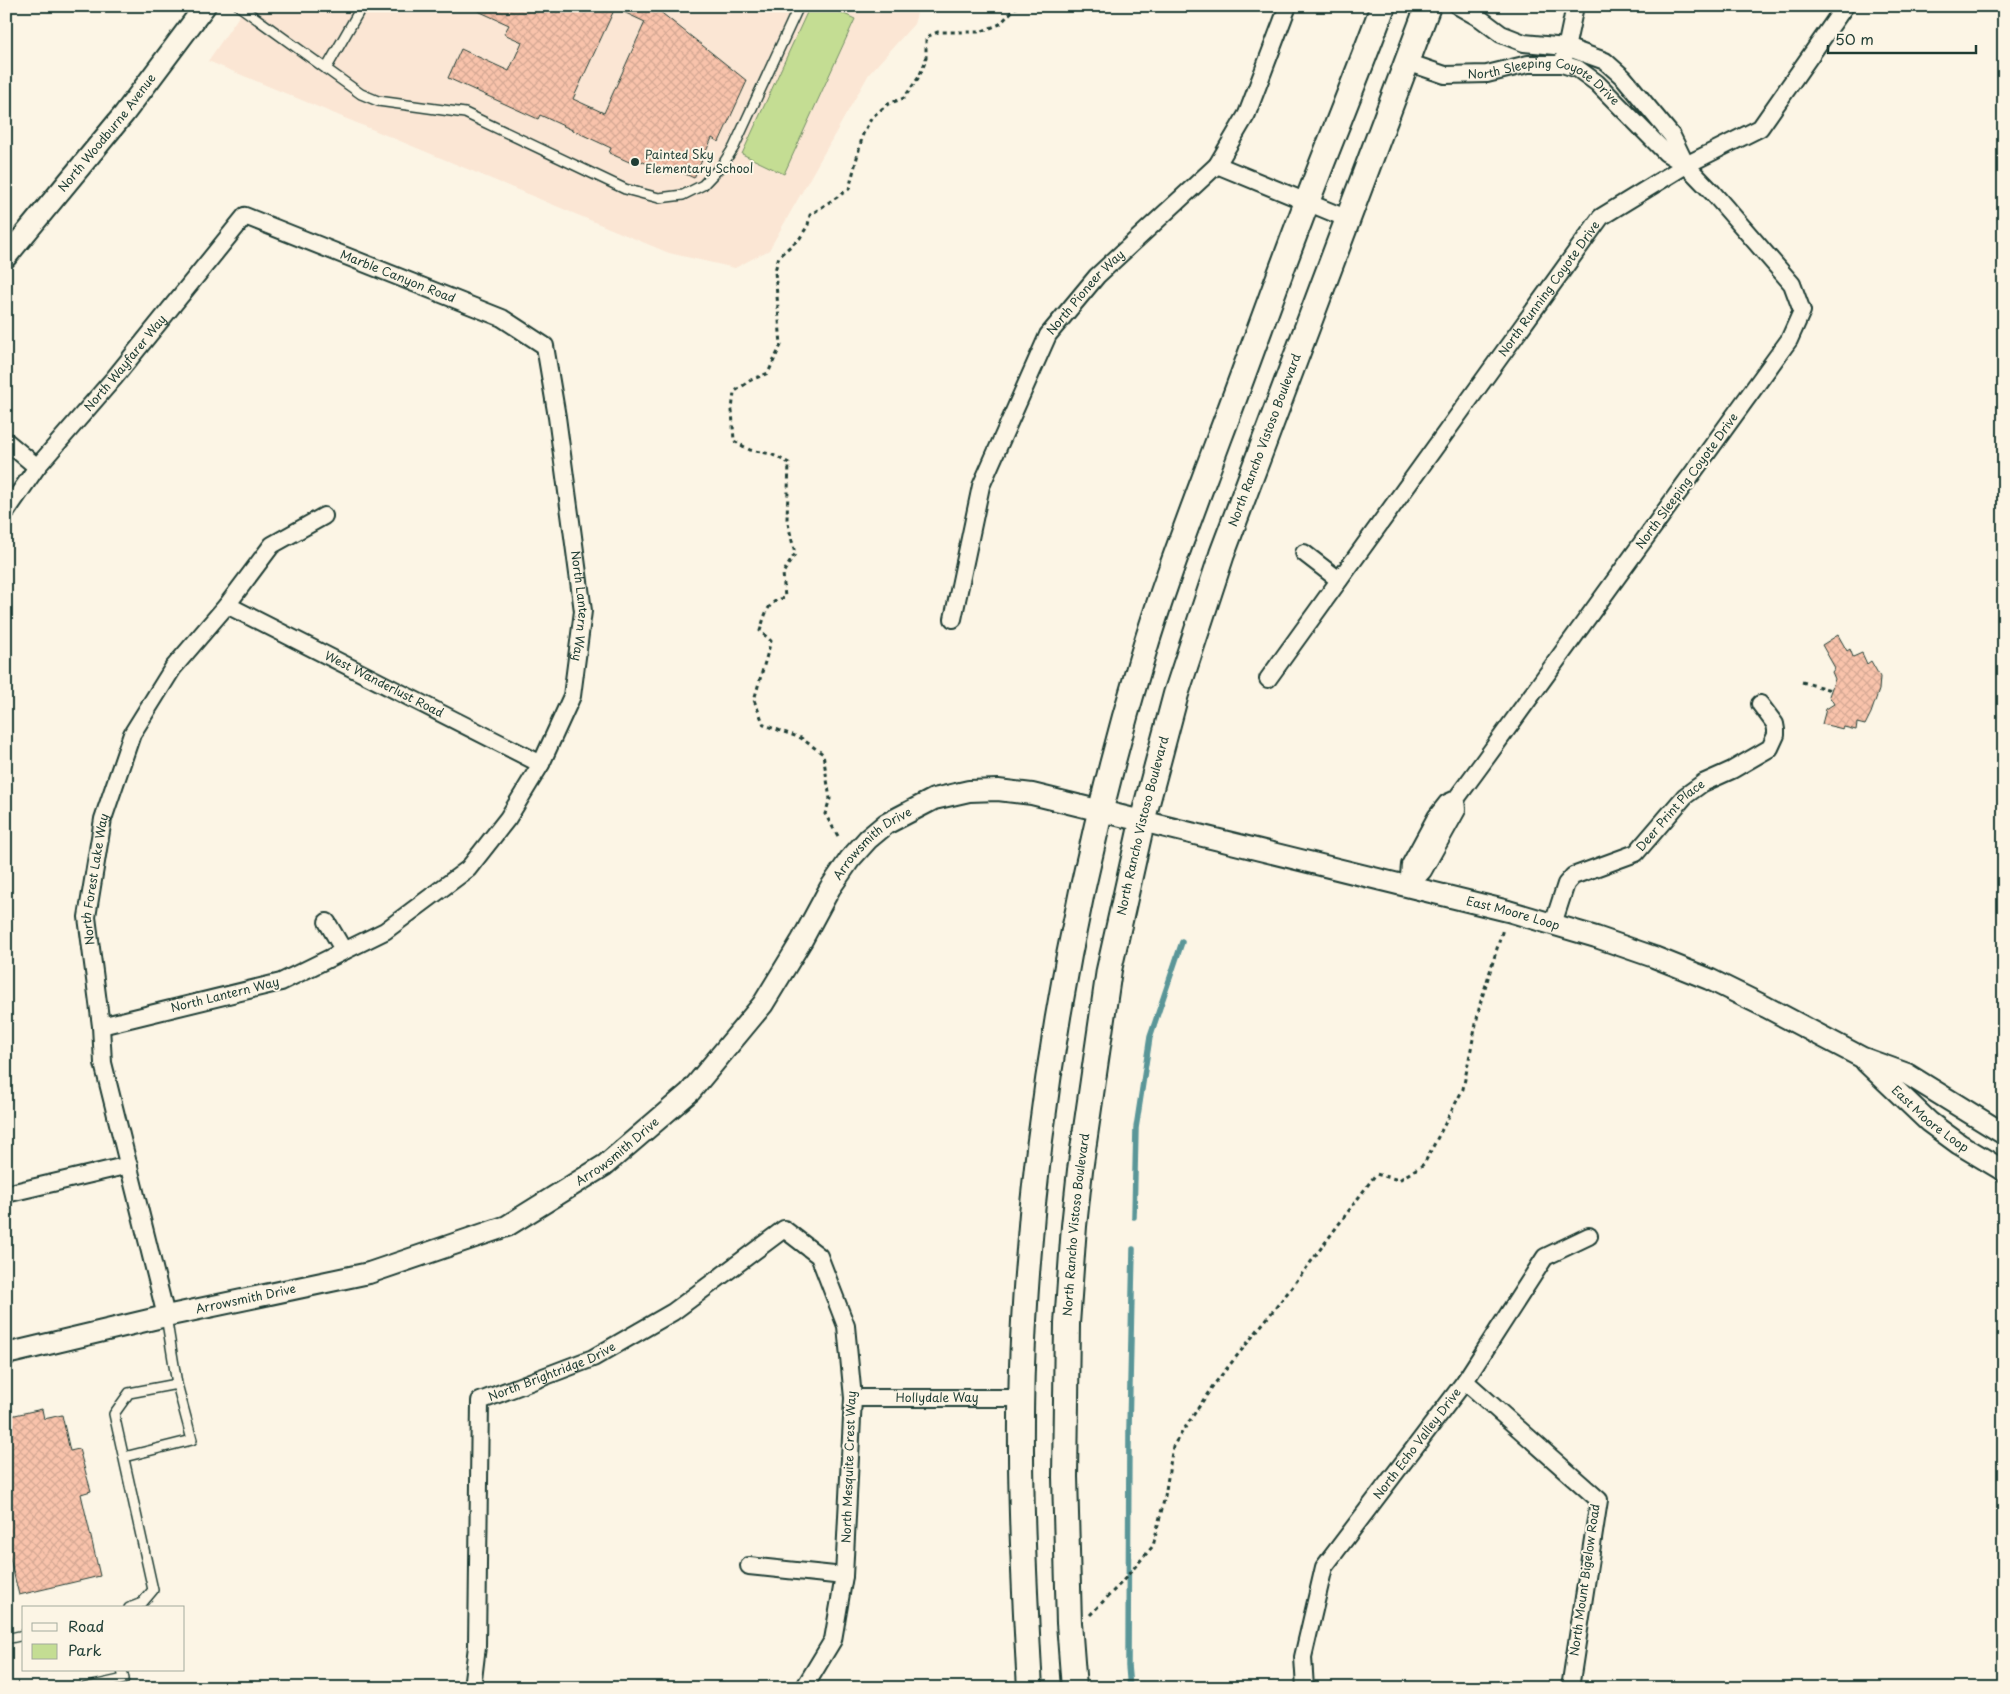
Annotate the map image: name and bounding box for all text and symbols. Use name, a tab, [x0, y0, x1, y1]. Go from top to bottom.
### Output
scale bar	[1828, 22, 1975, 54]
text: 50 m	[1835, 27, 1874, 50]
street label: North Sleeping Coyote Drive	[1467, 54, 1624, 109]
street label: North Woodburne Avenue	[53, 69, 160, 195]
place label: Painted Sky Elementary School	[645, 145, 753, 177]
marker: Painted Sky Elementary School	[629, 156, 641, 168]
street label: North Running Coyote Drive	[1493, 217, 1603, 360]
street label: Marble Canyon Road	[338, 245, 458, 307]
street label: North Pioneer Way	[1042, 245, 1128, 338]
street label: North Wayfarer Way	[79, 310, 170, 415]
street label: North Rancho Vistoso Boulevard	[1223, 350, 1305, 529]
street label: North Sleeping Coyote Drive	[1631, 409, 1742, 552]
street label: North Lantern Way	[567, 549, 593, 662]
street label: West Wanderlust Road	[322, 646, 447, 721]
street label: North Rancho Vistoso Boulevard	[1111, 733, 1173, 917]
street label: Deer Print Place	[1631, 775, 1708, 855]
street label: Arrowsmith Drive	[828, 802, 914, 883]
street label: North Forest Lake Way	[77, 810, 112, 946]
street label: East Moore Loop	[1465, 891, 1562, 934]
street label: North Lantern Way	[169, 972, 281, 1016]
street label: East Moore Loop	[1888, 1081, 1973, 1156]
street label: Arrowsmith Drive	[572, 1113, 662, 1189]
street label: North Rancho Vistoso Boulevard	[1058, 1131, 1093, 1317]
street label: Arrowsmith Drive	[194, 1279, 297, 1317]
street label: North Brightridge Drive	[485, 1337, 619, 1405]
street label: North Echo Valley Drive	[1368, 1384, 1465, 1503]
street label: Hollydale Way	[895, 1388, 979, 1406]
street label: North Mesquite Crest Way	[836, 1390, 860, 1543]
street label: North Mount Bigelow Road	[1564, 1503, 1604, 1657]
legend	[22, 1606, 185, 1672]
text: Road	[68, 1614, 104, 1637]
text: Park	[68, 1638, 102, 1661]

